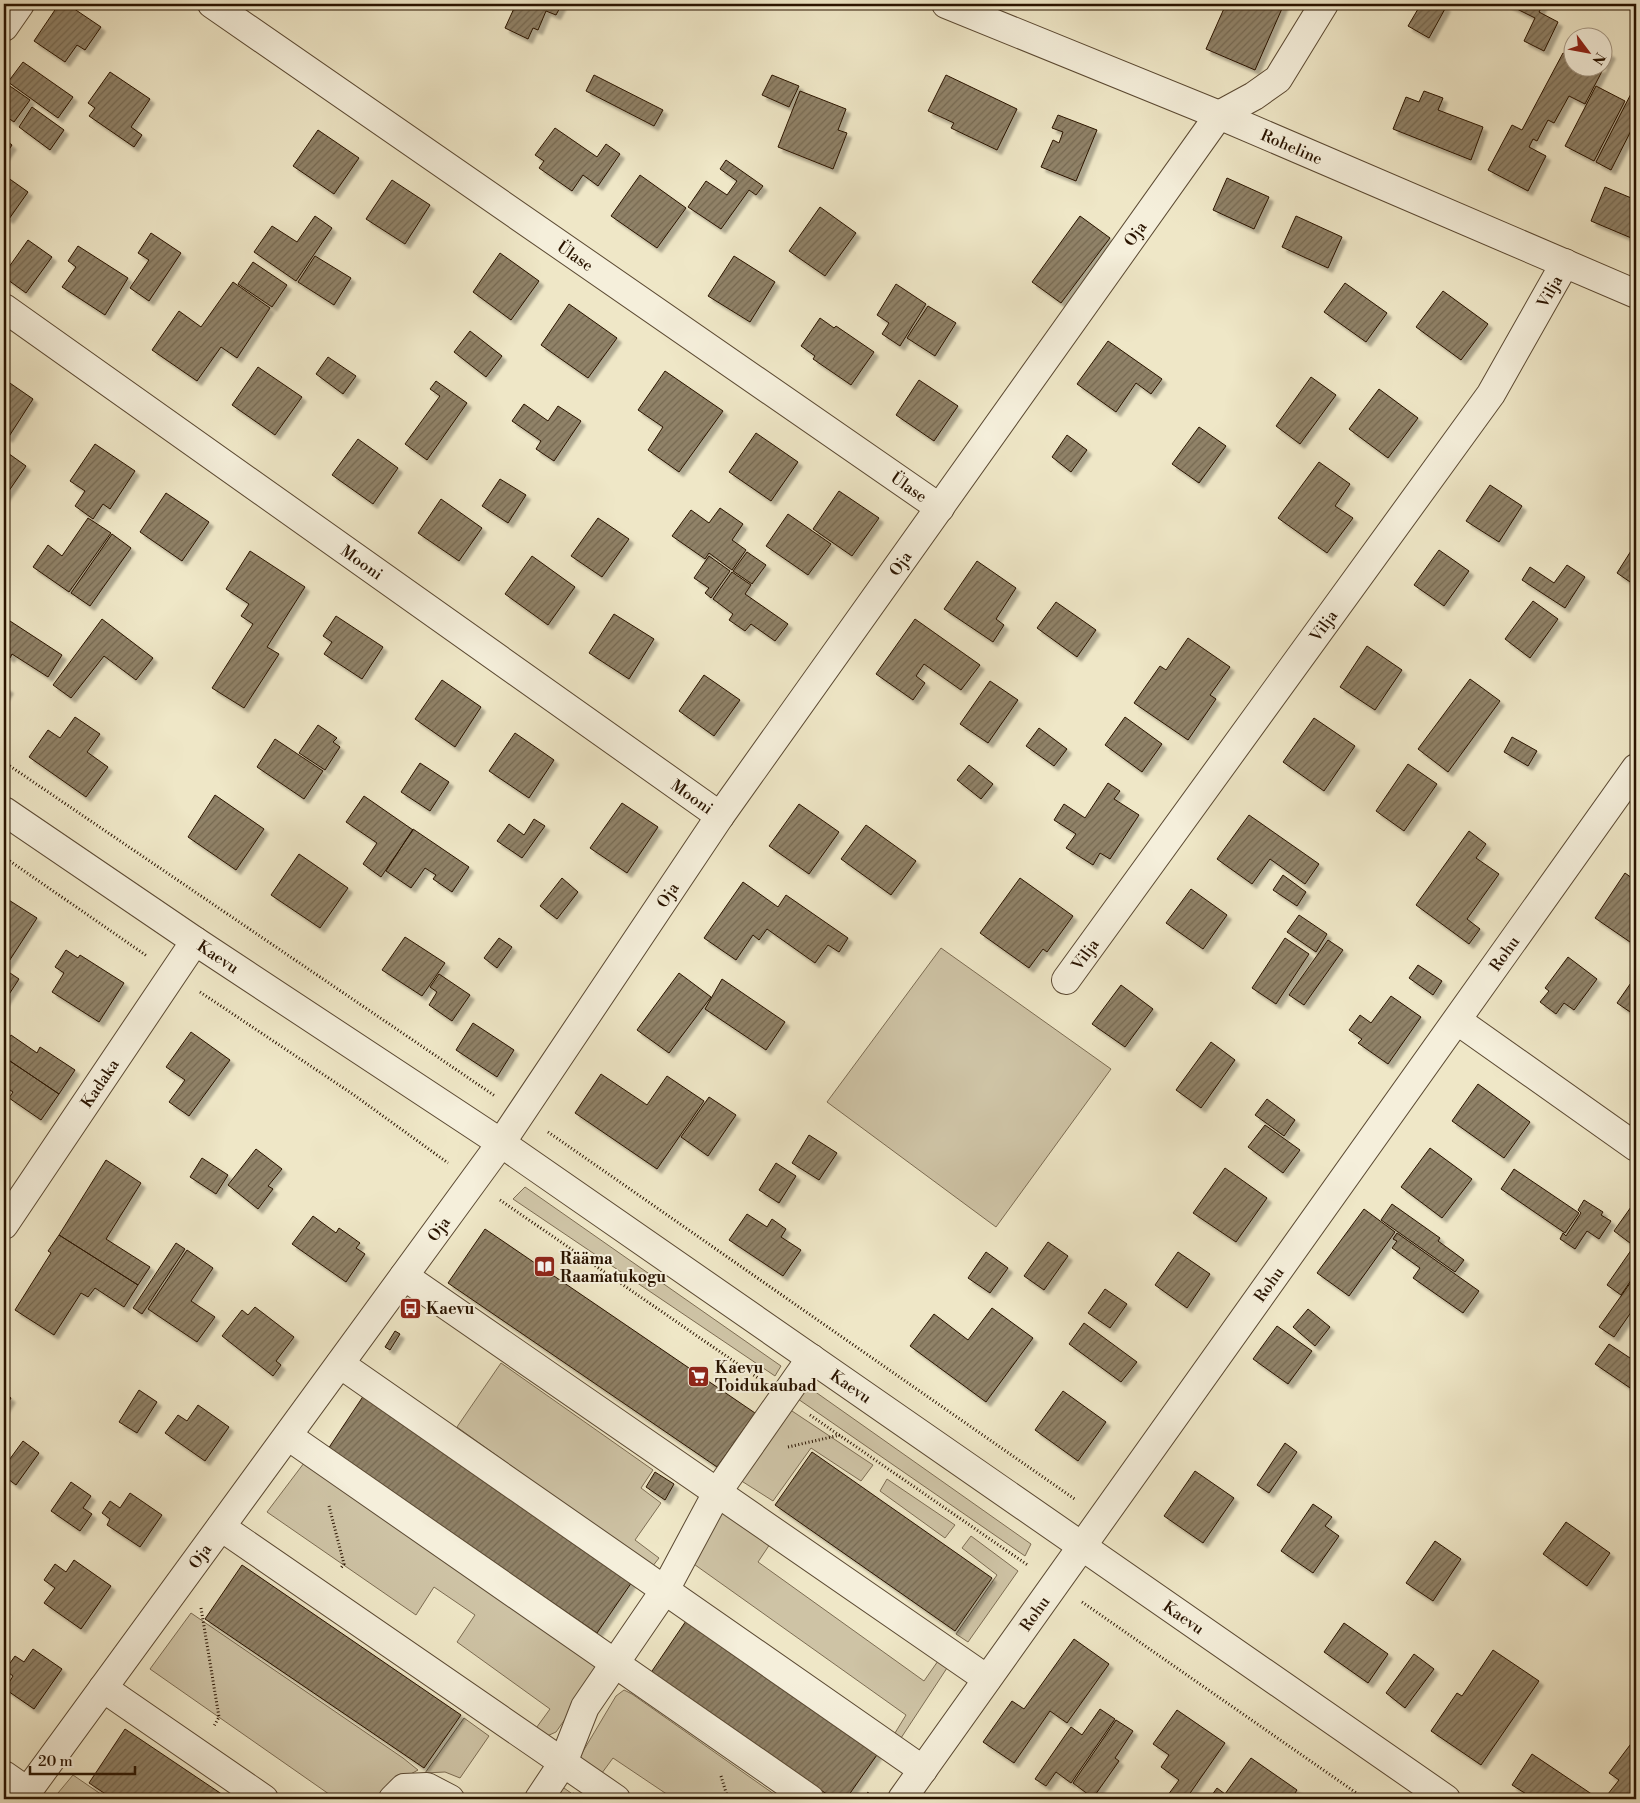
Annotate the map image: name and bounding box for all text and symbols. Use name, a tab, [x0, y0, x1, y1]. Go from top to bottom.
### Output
north arrow	[1562, 28, 1612, 78]
text: N	[1588, 49, 1609, 68]
street label: Roheline	[1258, 125, 1325, 169]
street label: Oja	[1120, 217, 1152, 250]
street label: Ülase	[553, 235, 597, 276]
street label: Vilja	[1532, 271, 1567, 312]
street label: Ülase	[887, 466, 931, 507]
street label: Mooni	[337, 541, 386, 585]
street label: Oja	[885, 547, 917, 580]
street label: Vilja	[1305, 606, 1343, 646]
street label: Mooni	[667, 775, 717, 819]
street label: Oja	[653, 878, 684, 912]
street label: Rohu	[1485, 932, 1524, 976]
street label: Vilja	[1067, 934, 1104, 975]
street label: Kaevu	[193, 936, 242, 978]
street label: Kadaka	[77, 1055, 124, 1112]
street label: Oja	[423, 1212, 455, 1246]
place label: Rääma Raamatukogu	[560, 1249, 666, 1287]
library icon: Rääma Raamatukogu	[532, 1255, 556, 1279]
street label: Rohu	[1250, 1263, 1289, 1306]
bus stop icon: Kaevu	[398, 1296, 422, 1320]
place label: Kaevu	[426, 1299, 474, 1319]
place label: Kaevu Toidukaubad	[715, 1358, 817, 1396]
supermarket icon: Kaevu Toidukaubad	[687, 1364, 711, 1388]
street label: Kaevu	[826, 1366, 875, 1408]
street label: Oja	[185, 1539, 217, 1573]
street label: Rohu	[1016, 1592, 1054, 1635]
street label: Kaevu	[1159, 1597, 1208, 1639]
scale bar	[30, 1743, 135, 1775]
text: 20 m	[38, 1752, 73, 1771]

